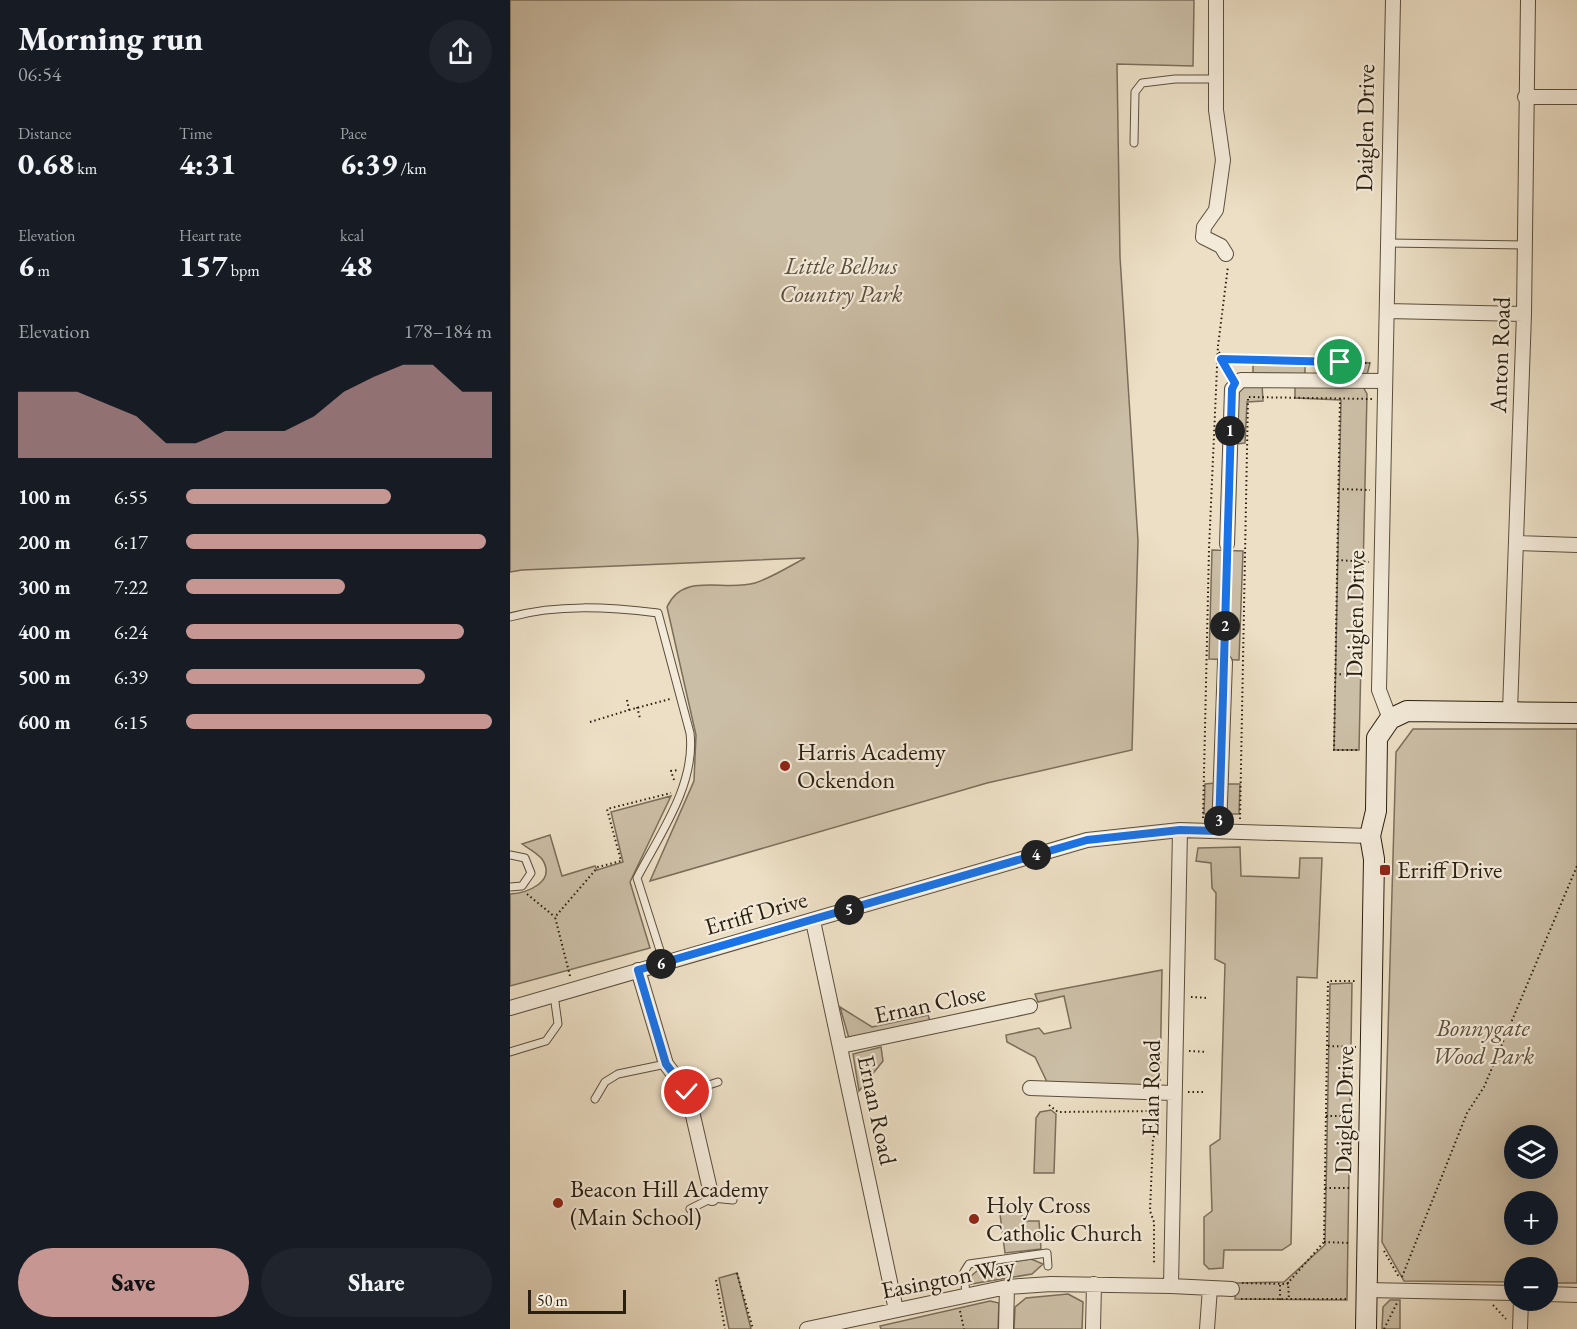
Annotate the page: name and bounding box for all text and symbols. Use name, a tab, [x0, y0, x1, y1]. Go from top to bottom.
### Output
text: Morning run	[18, 17, 203, 60]
button: share	[429, 20, 492, 83]
text: 06:54	[18, 61, 61, 87]
street label: Daiglen Drive	[1348, 64, 1381, 192]
text: Distance	[18, 123, 71, 144]
text: Time	[179, 123, 212, 144]
text: Pace	[340, 123, 367, 144]
text: 0.68	[18, 144, 74, 183]
text: 4:31	[179, 144, 236, 183]
text: 6:39	[340, 144, 397, 183]
text: km	[74, 158, 97, 179]
text: /km	[397, 158, 427, 179]
text: Elevation	[18, 225, 76, 246]
text: Heart rate	[179, 225, 241, 246]
text: kcal	[340, 225, 364, 246]
text: 6	[18, 246, 34, 285]
text: 157	[179, 246, 228, 285]
text: 48	[340, 246, 372, 285]
park label: Little Belhus Country Park	[779, 250, 903, 309]
text: m	[34, 260, 50, 281]
text: bpm	[228, 260, 260, 281]
street label: Anton Road	[1482, 295, 1517, 415]
text: Elevation	[18, 318, 90, 344]
text: 178–184 m	[404, 318, 492, 344]
pin	[1314, 336, 1365, 387]
icon: arrive	[1323, 345, 1356, 378]
pin: 1	[1215, 416, 1245, 446]
text: 1	[1226, 420, 1234, 441]
text: 100 m	[18, 484, 71, 510]
text: 6:55	[114, 484, 148, 510]
text: 200 m	[18, 529, 71, 555]
text: 6:17	[114, 529, 148, 555]
street label: Daiglen Drive	[1338, 550, 1371, 678]
text: 300 m	[18, 574, 71, 600]
text: 7:22	[114, 574, 148, 600]
pin: 2	[1210, 611, 1240, 641]
text: 2	[1221, 615, 1229, 636]
text: 400 m	[18, 619, 71, 645]
text: 6:24	[114, 619, 148, 645]
text: 500 m	[18, 664, 71, 690]
text: 6:39	[114, 664, 148, 690]
text: 600 m	[18, 709, 71, 735]
text: 6:15	[114, 709, 148, 735]
place label: Harris Academy Ockendon	[797, 736, 946, 795]
marker: Harris Academy Ockendon	[778, 759, 792, 773]
pin: 3	[1204, 806, 1234, 836]
text: 3	[1215, 810, 1223, 831]
pin: 4	[1021, 840, 1051, 870]
text: 4	[1032, 844, 1040, 865]
place label: Erriff Drive	[1397, 854, 1502, 885]
marker: Erriff Drive	[1378, 863, 1392, 877]
street label: Erriff Drive	[701, 883, 811, 942]
pin: 5	[834, 895, 864, 925]
text: 5	[845, 899, 853, 920]
pin: 6	[646, 949, 676, 979]
text: 6	[657, 953, 665, 974]
street label: Ernan Close	[871, 977, 988, 1030]
park label: Bonnygate Wood Park	[1432, 1012, 1534, 1071]
street label: Elan Road	[1134, 1039, 1167, 1137]
street label: Daiglen Drive	[1327, 1046, 1360, 1174]
street label: Ernan Road	[851, 1052, 904, 1168]
pin	[661, 1066, 712, 1117]
icon: check	[670, 1075, 703, 1108]
map controls	[1504, 1125, 1558, 1311]
button: layers	[1504, 1125, 1558, 1179]
place label: Beacon Hill Academy (Main School)	[570, 1173, 769, 1232]
place label: Holy Cross Catholic Church	[986, 1189, 1142, 1248]
button: +	[1504, 1191, 1558, 1245]
marker: Beacon Hill Academy (Main School)	[551, 1196, 565, 1210]
marker: Holy Cross Catholic Church	[967, 1212, 981, 1226]
button: Save	[18, 1248, 249, 1317]
button: Share	[261, 1248, 492, 1317]
street label: Easington Way	[878, 1249, 1018, 1306]
button: −	[1504, 1257, 1558, 1311]
scale bar	[528, 1287, 626, 1314]
text: 50 m	[537, 1290, 568, 1311]

